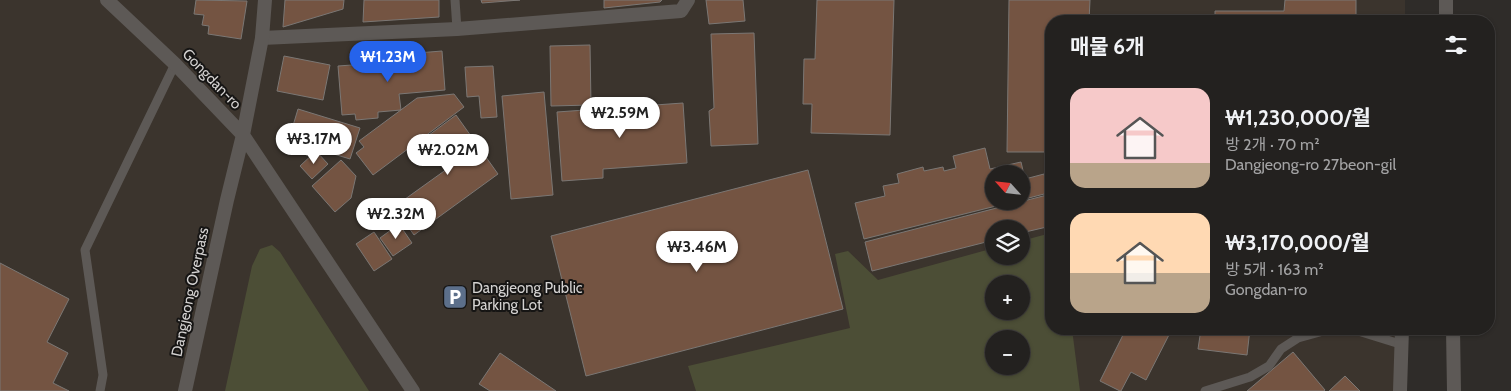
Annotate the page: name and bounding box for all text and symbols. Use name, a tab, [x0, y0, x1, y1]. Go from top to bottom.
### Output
icon: filters	[1442, 31, 1470, 59]
text: 매물 6개	[1070, 34, 1145, 59]
pin: ₩1.23M	[347, 41, 429, 83]
street label: Gongdan-ro	[179, 45, 245, 113]
text: ₩1.23M	[360, 47, 416, 66]
pin: ₩2.59M	[579, 96, 661, 139]
text: ₩2.59M	[591, 103, 649, 122]
text: ₩1,230,000/월	[1225, 105, 1371, 130]
icon: home	[1110, 108, 1170, 168]
pin: ₩3.17M	[273, 122, 355, 165]
text: ₩3.17M	[287, 129, 341, 148]
pin: ₩2.02M	[407, 134, 489, 176]
text: 방 2개 · 70 m²	[1225, 135, 1319, 154]
text: ₩2.02M	[418, 140, 478, 159]
text: Dangjeong-ro 27beon-gil	[1225, 155, 1396, 174]
north arrow	[985, 165, 1030, 210]
map controls	[985, 165, 1030, 375]
pin: ₩2.32M	[355, 198, 437, 240]
text: ₩2.32M	[367, 204, 425, 223]
button: layers	[985, 220, 1030, 265]
street label: Dangjeong Overpass	[168, 226, 212, 358]
pin: ₩3.46M	[656, 230, 738, 273]
text: ₩3,170,000/월	[1225, 230, 1370, 255]
icon: home	[1110, 233, 1170, 293]
text: ₩3.46M	[667, 237, 727, 256]
text: 방 5개 · 163 m²	[1225, 260, 1324, 279]
button: +	[985, 275, 1030, 320]
place label: Dangjeong Public Parking Lot	[472, 279, 583, 314]
text: Gongdan-ro	[1225, 280, 1307, 299]
parking icon: Dangjeong Public Parking Lot	[442, 284, 468, 310]
button: −	[985, 330, 1030, 375]

